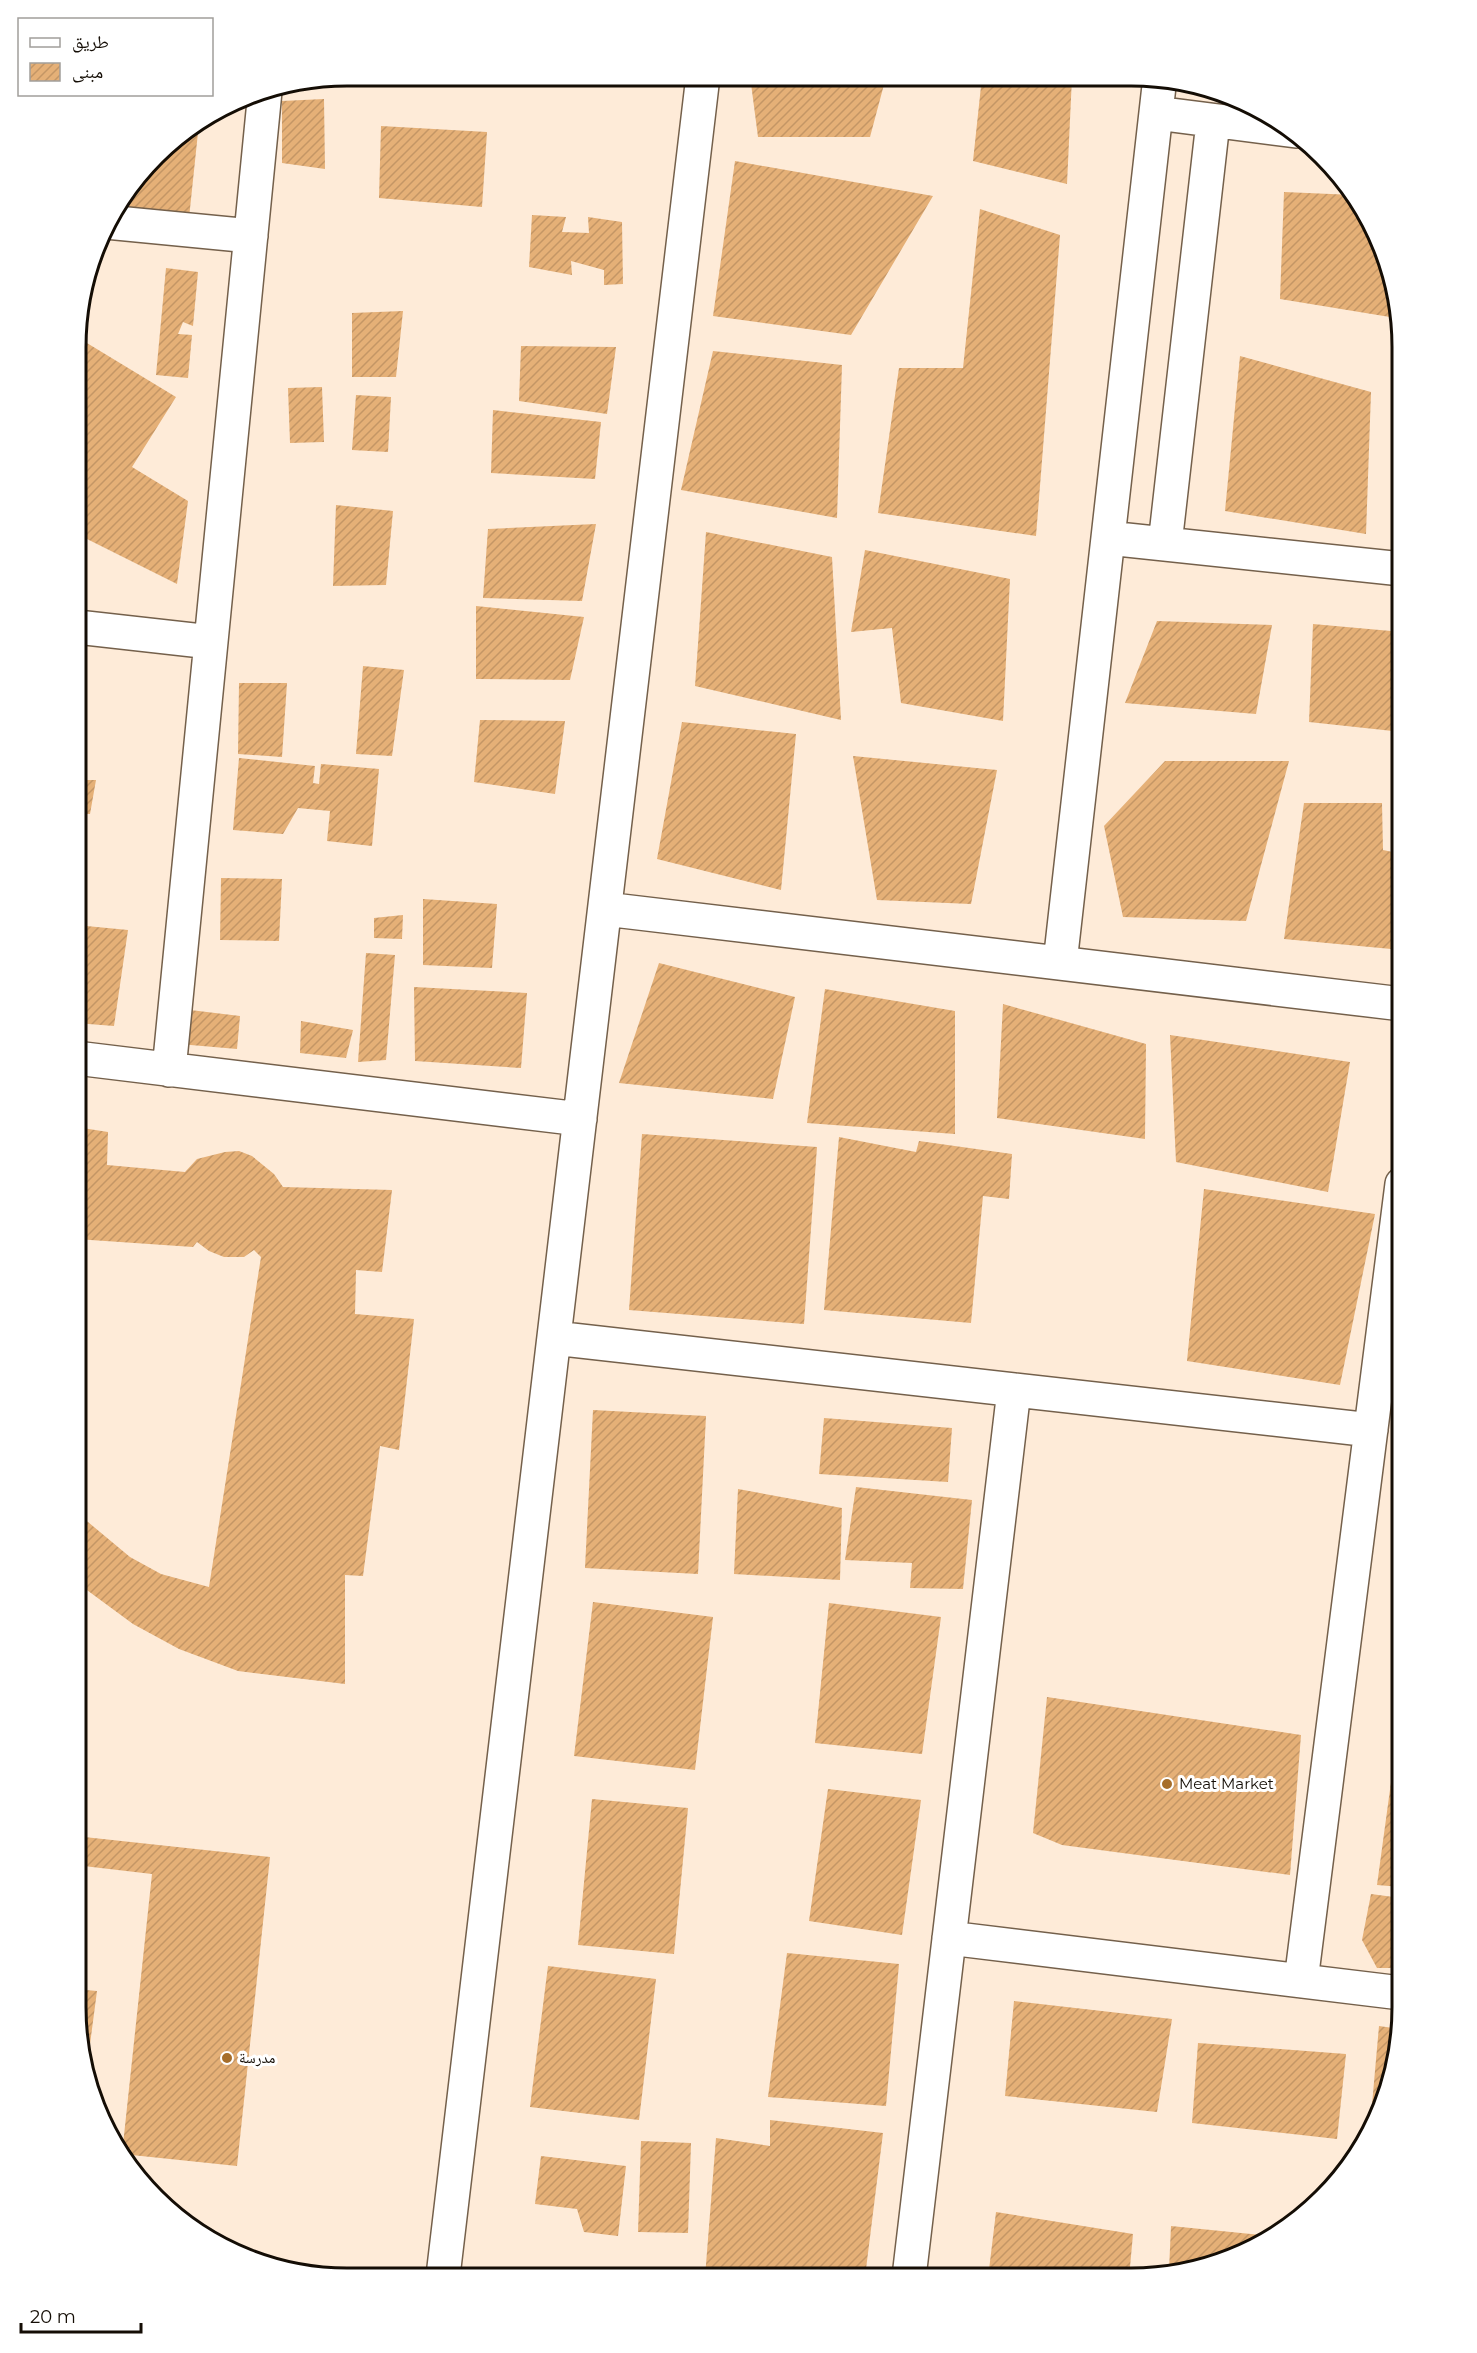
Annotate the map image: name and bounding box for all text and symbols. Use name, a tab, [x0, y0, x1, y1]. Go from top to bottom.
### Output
legend	[18, 18, 213, 96]
text: طريق	[72, 31, 109, 53]
text: مبنى	[72, 61, 103, 83]
place label: Meat Market	[1179, 1774, 1274, 1793]
marker: Meat Market	[1160, 1777, 1174, 1791]
place label: مدرسة	[239, 2048, 276, 2067]
marker: مدرسة	[220, 2051, 234, 2065]
scale bar	[21, 2296, 141, 2334]
text: 20 m	[30, 2306, 76, 2328]

